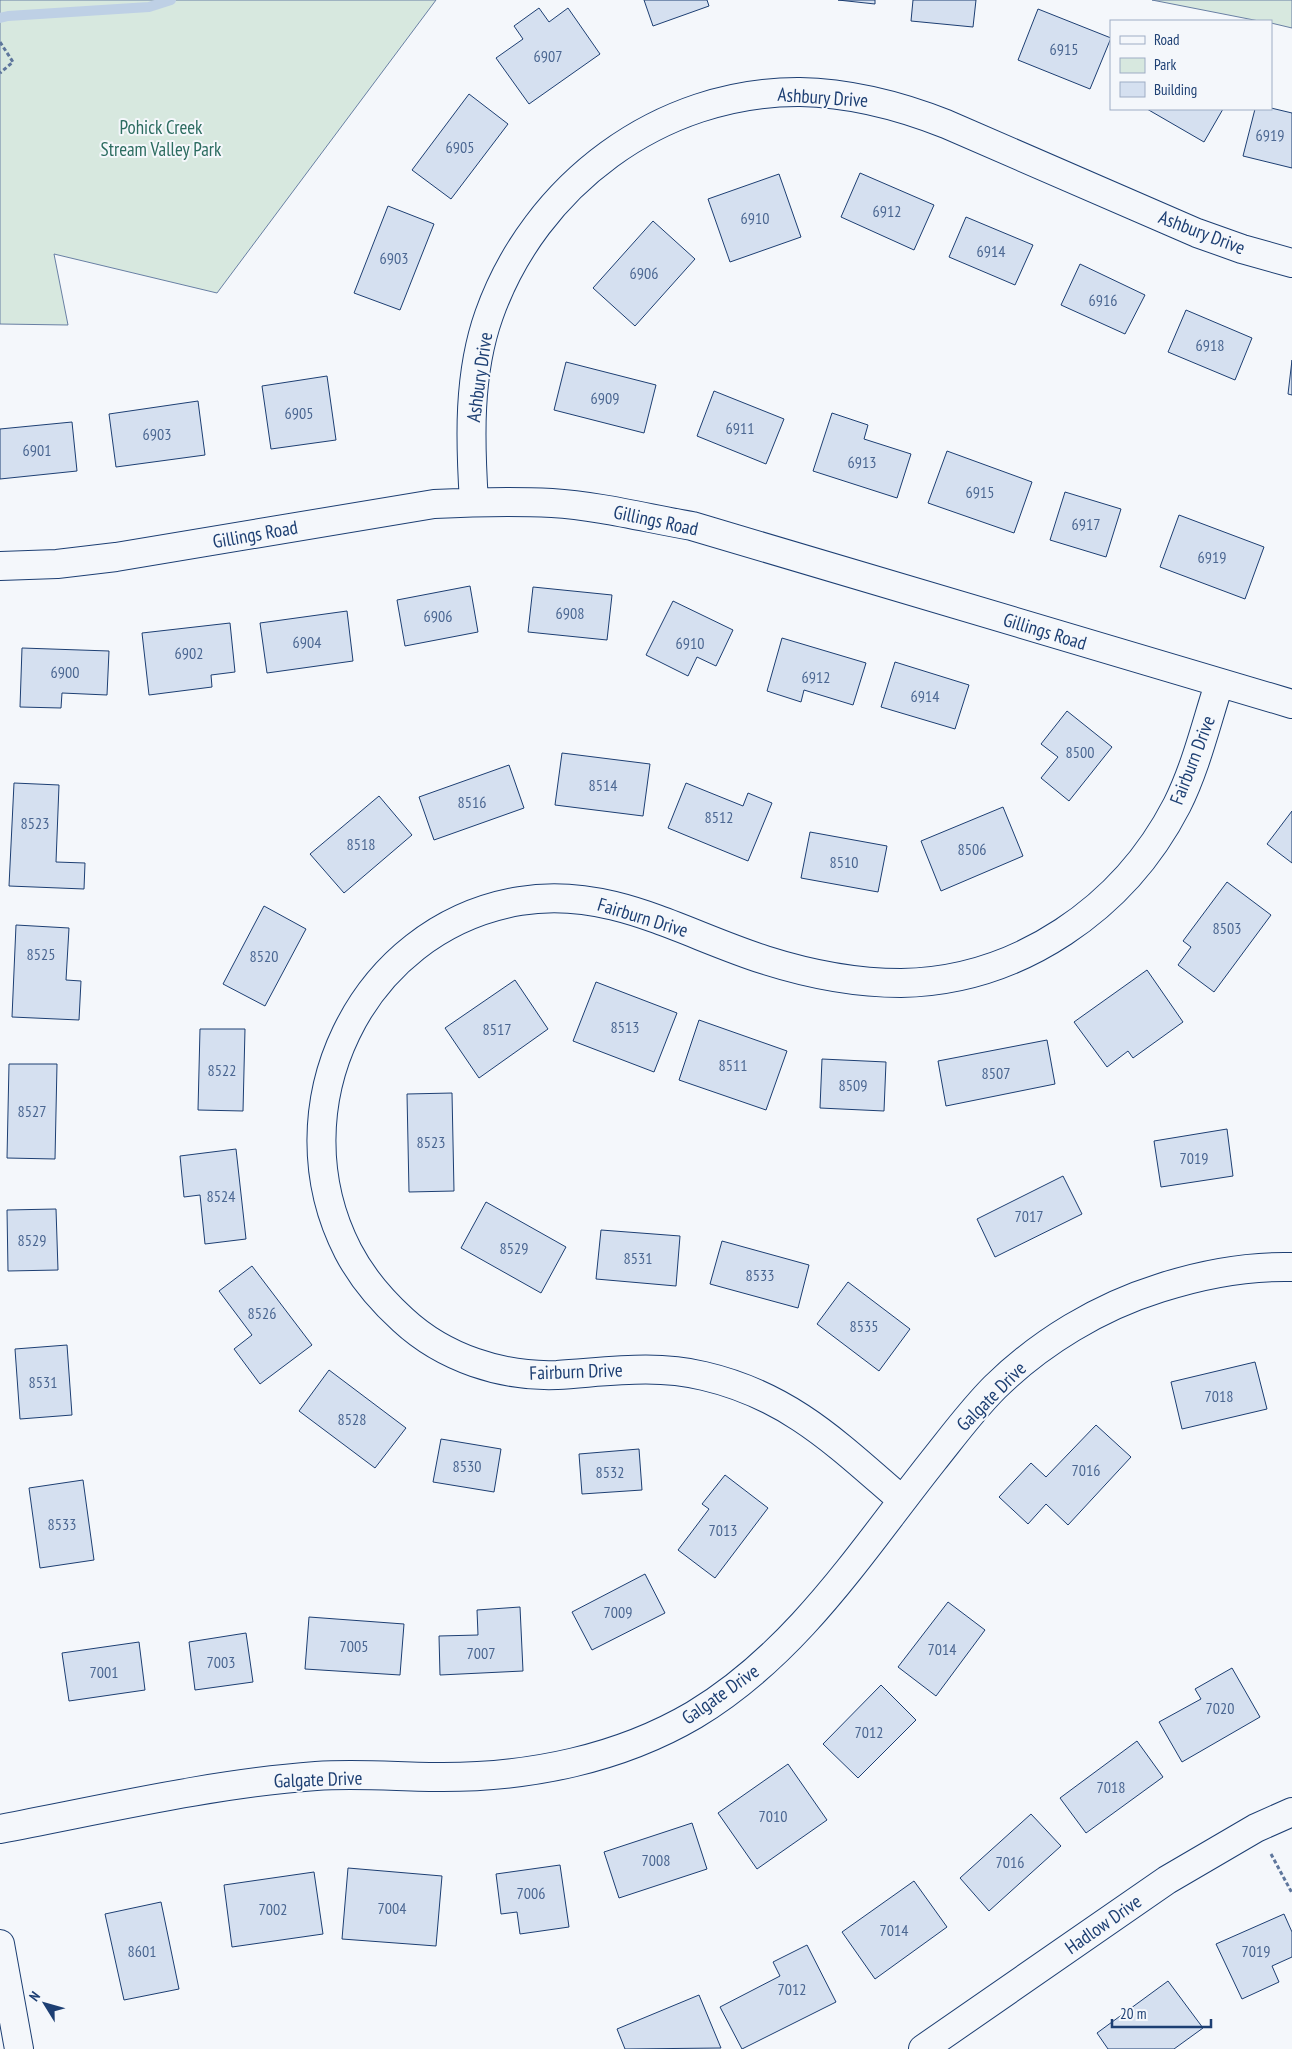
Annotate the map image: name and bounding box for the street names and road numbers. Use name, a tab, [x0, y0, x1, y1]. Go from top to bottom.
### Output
street label: Ashbury Drive	[777, 82, 869, 112]
street label: Ashbury Drive	[1155, 205, 1249, 259]
street label: Ashbury Drive	[461, 330, 497, 424]
street label: Gillings Road	[612, 499, 700, 541]
street label: Gillings Road	[211, 515, 299, 553]
street label: Gillings Road	[1000, 607, 1090, 655]
street label: Fairburn Drive	[1164, 712, 1220, 808]
street label: Fairburn Drive	[595, 892, 691, 942]
street label: Galgate Drive	[951, 1356, 1031, 1436]
street label: Fairburn Drive	[529, 1357, 623, 1385]
street label: Galgate Drive	[677, 1659, 763, 1729]
street label: Galgate Drive	[273, 1765, 363, 1793]
street label: Hadlow Drive	[1060, 1889, 1146, 1959]

